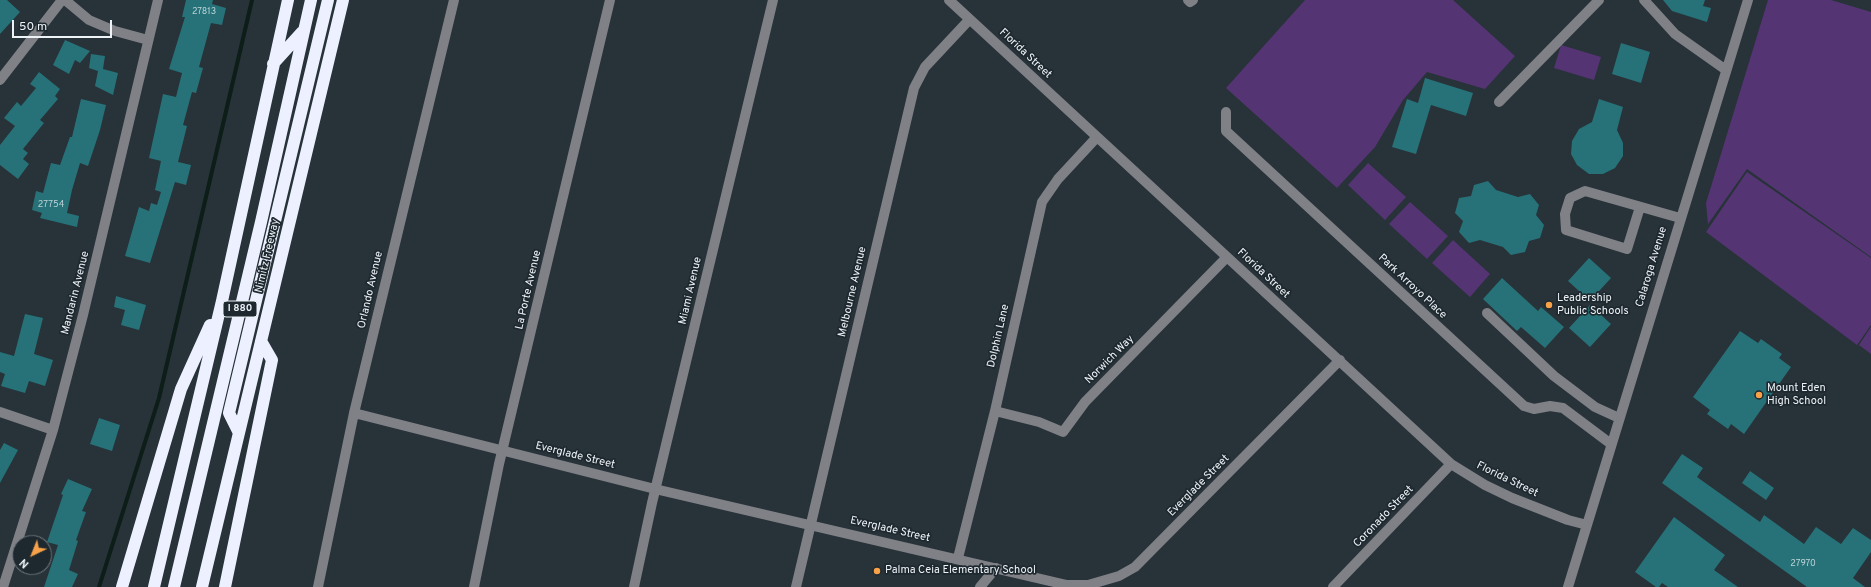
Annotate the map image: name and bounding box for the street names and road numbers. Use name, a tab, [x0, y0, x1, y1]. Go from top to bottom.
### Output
street label: Florida Street	[996, 26, 1054, 82]
street label: Nimitz Freeway	[253, 218, 283, 294]
street label: Calaroga Avenue	[1633, 225, 1671, 309]
street label: Melbourne Avenue	[836, 246, 870, 338]
street label: Florida Street	[1234, 246, 1292, 302]
street label: La Porte Avenue	[513, 249, 545, 331]
street label: Mandarin Avenue	[59, 250, 93, 336]
street label: Orlando Avenue	[356, 250, 386, 330]
street label: Park Arroyo Place	[1375, 252, 1449, 322]
street label: Miami Avenue	[677, 256, 705, 326]
road number: I 880	[223, 301, 257, 317]
street label: Dolphin Lane	[985, 303, 1013, 369]
street label: Norwich Way	[1083, 333, 1137, 387]
street label: Everglade Street	[534, 440, 616, 472]
street label: Everglade Street	[1165, 452, 1233, 520]
street label: Florida Street	[1474, 459, 1540, 501]
street label: Coronado Street	[1351, 483, 1417, 551]
street label: Everglade Street	[849, 514, 931, 546]

